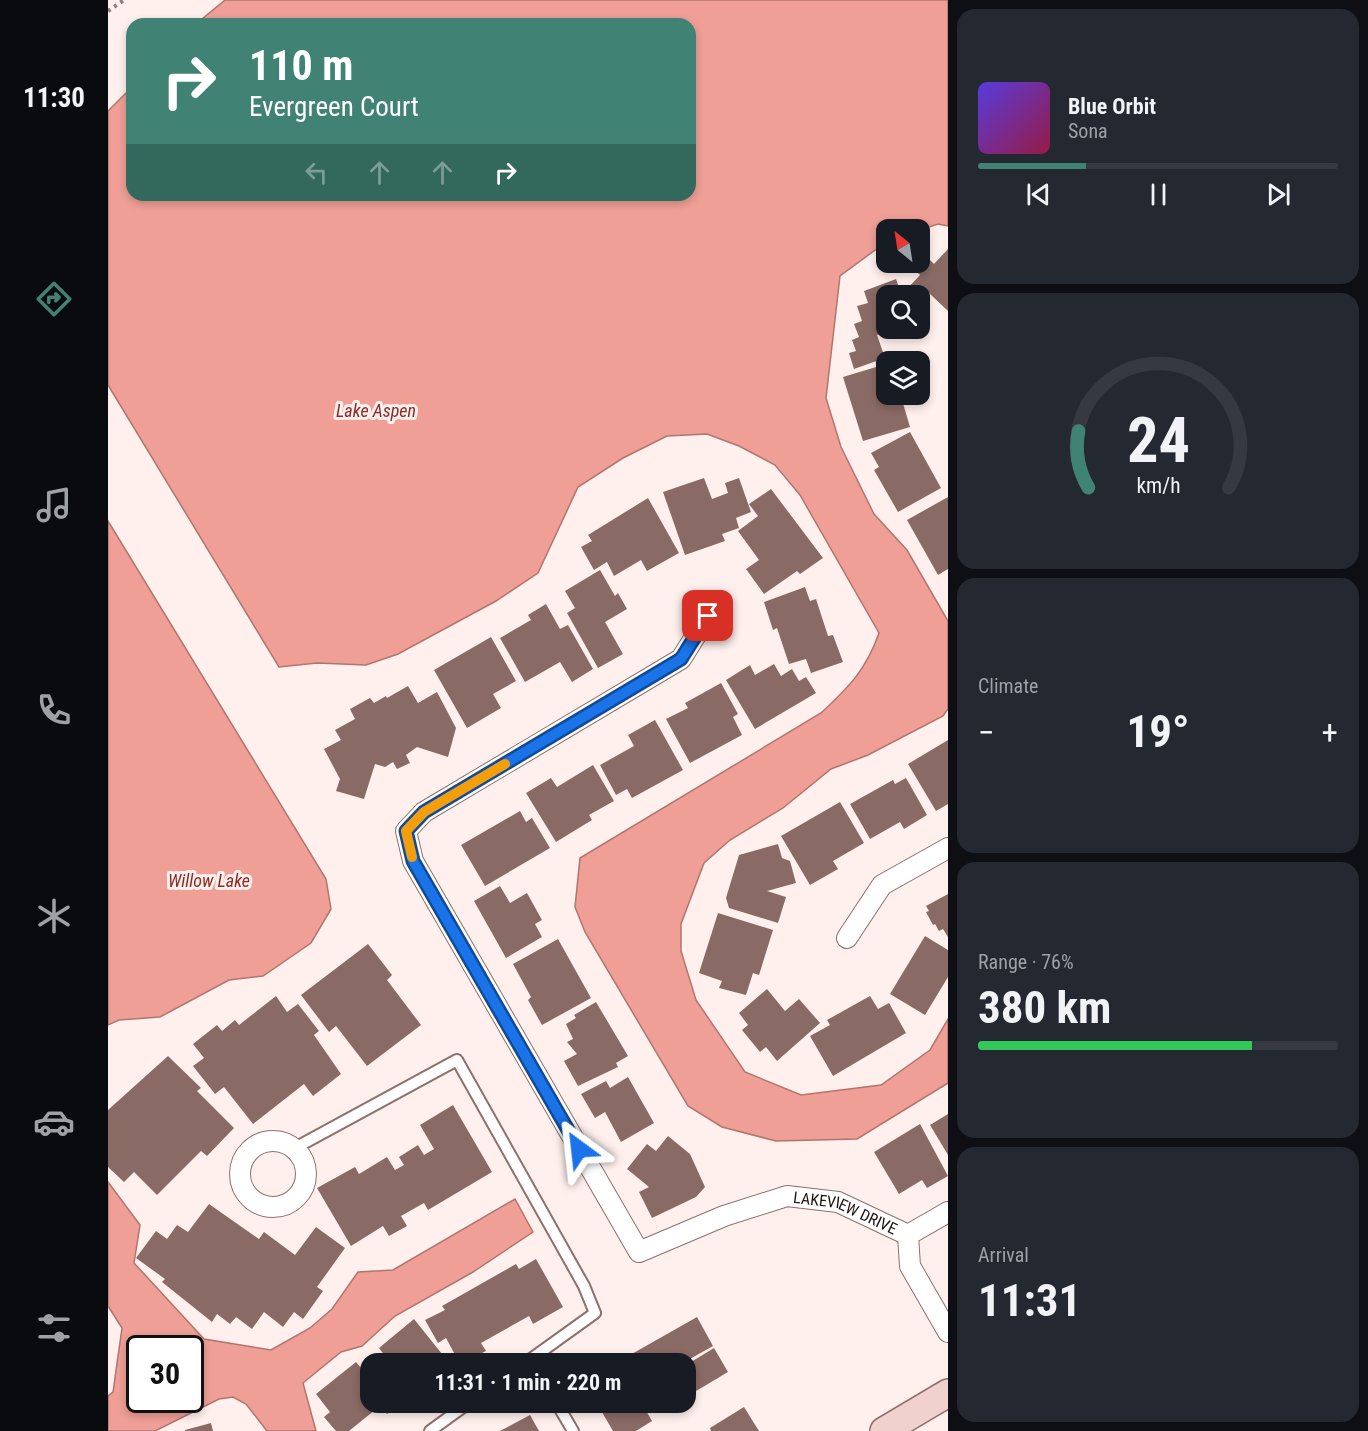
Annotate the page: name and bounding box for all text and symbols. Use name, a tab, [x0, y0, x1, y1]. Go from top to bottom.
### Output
text: 110 m	[249, 41, 354, 90]
icon: right	[150, 42, 228, 120]
text: 11:30	[23, 82, 85, 114]
text: Evergreen Court	[249, 91, 419, 123]
text: Blue Orbit	[1068, 94, 1156, 119]
text: Sona	[1068, 119, 1108, 143]
icon: left	[300, 156, 333, 189]
icon: ahead	[363, 156, 396, 189]
icon: ahead	[426, 156, 459, 189]
icon: right	[489, 156, 522, 189]
icon: previous	[1022, 178, 1055, 211]
icon: pause	[1142, 178, 1175, 211]
icon: next	[1262, 178, 1295, 211]
north arrow	[876, 219, 930, 273]
map controls	[876, 219, 930, 405]
icon: directions	[33, 278, 75, 320]
button: search	[876, 285, 930, 339]
button: layers	[876, 351, 930, 405]
water label: Lake Aspen	[336, 400, 416, 421]
text: 24	[1126, 404, 1190, 477]
text: km/h	[1136, 474, 1180, 499]
icon: music	[33, 484, 75, 526]
pin	[682, 590, 733, 641]
icon: arrive	[691, 599, 724, 632]
text: Climate	[978, 674, 1038, 698]
icon: phone	[33, 689, 75, 731]
text: 19°	[1127, 705, 1190, 758]
text: −	[978, 713, 995, 752]
text: +	[1322, 713, 1338, 752]
water label: Willow Lake	[168, 870, 250, 891]
icon: climate	[33, 895, 75, 937]
text: Range · 76%	[978, 950, 1074, 974]
text: 380 km	[978, 981, 1111, 1034]
icon: car	[33, 1101, 75, 1143]
position arrow	[547, 1117, 611, 1181]
street label: LAKEVIEW DRIVE	[792, 1187, 900, 1238]
text: Arrival	[978, 1243, 1029, 1267]
text: 11:31	[978, 1274, 1081, 1327]
icon: filters	[33, 1307, 75, 1349]
speed limit sign: 30	[126, 1335, 204, 1413]
text: 11:31 · 1 min · 220 m	[435, 1370, 621, 1395]

